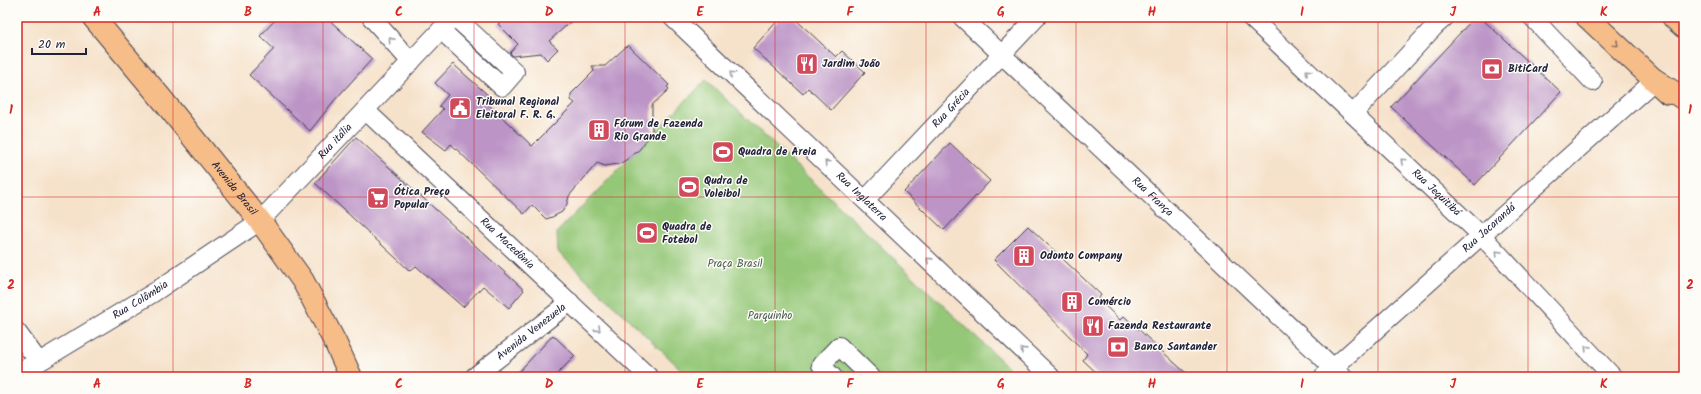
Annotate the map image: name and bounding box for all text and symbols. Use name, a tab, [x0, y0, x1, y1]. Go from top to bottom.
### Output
text: A	[93, 2, 101, 23]
text: B	[244, 2, 252, 23]
text: C	[395, 2, 403, 23]
text: D	[545, 2, 554, 23]
text: E	[696, 2, 704, 23]
text: F	[846, 2, 854, 23]
text: G	[997, 2, 1005, 23]
text: H	[1148, 2, 1157, 23]
text: I	[1300, 2, 1304, 23]
text: J	[1450, 2, 1457, 23]
text: K	[1600, 2, 1608, 23]
scale bar	[32, 30, 86, 56]
text: 20 m	[38, 35, 66, 54]
one-way arrow	[388, 37, 395, 44]
one-way arrow	[1611, 39, 1619, 46]
restaurant icon: Jardim João	[794, 51, 820, 77]
place label: Jardim João	[822, 55, 880, 73]
bank icon: BitiCard	[1479, 56, 1505, 82]
place label: BitiCard	[1508, 60, 1549, 78]
one-way arrow	[1305, 69, 1313, 77]
one-way arrow	[729, 71, 737, 79]
street label: Rua Grécia	[928, 84, 975, 132]
place label: Tribunal Regional Eleitoral F. R. G.	[476, 93, 559, 124]
public building icon: Tribunal Regional Eleitoral F. R. G.	[447, 95, 473, 121]
text: 1	[9, 100, 13, 121]
text: 1	[1688, 100, 1692, 121]
place label: Fórum de Fazenda Rio Grande	[614, 115, 703, 146]
building icon: Fórum de Fazenda Rio Grande	[586, 117, 612, 143]
street label: Rua itália	[314, 119, 357, 164]
sports icon: Quadra de Areia	[710, 139, 736, 165]
place label: Quadra de Areia	[738, 143, 817, 161]
street label: Avenida Brasil	[206, 157, 262, 220]
one-way arrow	[1400, 158, 1408, 166]
one-way arrow	[824, 161, 831, 168]
street label: Rua Jequitibá	[1407, 165, 1466, 222]
street label: Rua Inglaterra	[831, 168, 891, 226]
place label: Qudra de Voleibol	[704, 172, 748, 203]
street label: Rua França	[1127, 173, 1177, 221]
sports icon: Qudra de Voleibol	[676, 174, 702, 200]
place label: Ótica Preço Popular	[394, 183, 450, 214]
supermarket icon: Ótica Preço Popular	[365, 185, 391, 211]
street label: Rua Jacarandá	[1458, 198, 1522, 257]
street label: Rua Macedônia	[476, 213, 538, 274]
place label: Quadra de Fotebol	[662, 218, 712, 249]
sports icon: Quadra de Fotebol	[634, 220, 660, 246]
building icon: Odonto Company	[1011, 243, 1037, 269]
place label: Odonto Company	[1040, 247, 1122, 265]
one-way arrow	[1496, 251, 1503, 258]
park label: Praça Brasil	[707, 255, 763, 273]
one-way arrow	[926, 258, 933, 265]
text: 2	[7, 275, 15, 296]
text: 2	[1686, 275, 1694, 296]
street label: Rua Colômbia	[109, 276, 172, 324]
building icon: Comércio	[1059, 289, 1085, 315]
place label: Comércio	[1088, 293, 1131, 311]
street label: Avenida Venezuela	[493, 299, 570, 365]
park label: Parquinho	[748, 307, 792, 325]
restaurant icon: Fazenda Restaurante	[1080, 313, 1106, 339]
place label: Fazenda Restaurante	[1108, 317, 1212, 335]
one-way arrow	[593, 324, 601, 331]
bank icon: Banco Santander	[1105, 334, 1131, 360]
place label: Banco Santander	[1134, 338, 1218, 356]
one-way arrow	[1584, 346, 1591, 353]
one-way arrow	[1020, 347, 1028, 355]
text: A	[93, 374, 101, 394]
text: B	[244, 374, 252, 394]
text: C	[395, 374, 403, 394]
text: D	[545, 374, 554, 394]
text: E	[696, 374, 704, 394]
text: F	[846, 374, 854, 394]
text: G	[997, 374, 1005, 394]
text: H	[1148, 374, 1157, 394]
text: I	[1300, 374, 1304, 394]
text: J	[1450, 374, 1457, 394]
text: K	[1600, 374, 1608, 394]

